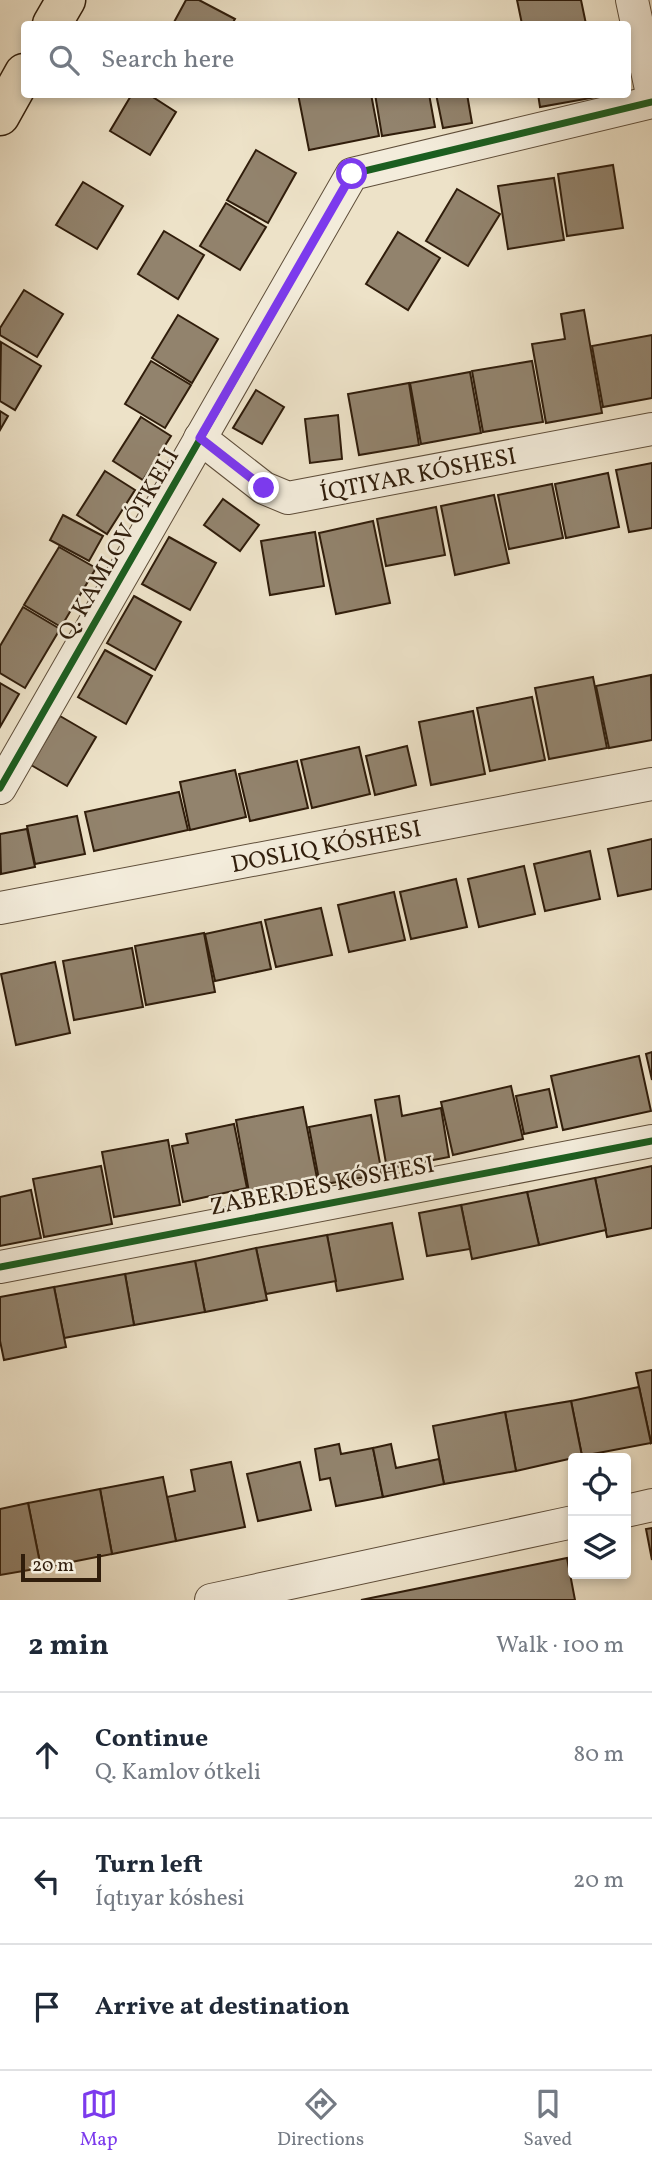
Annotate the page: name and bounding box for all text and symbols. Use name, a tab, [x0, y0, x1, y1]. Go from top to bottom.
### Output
search box	[21, 21, 631, 98]
icon: search	[45, 41, 83, 79]
text: Search here	[101, 42, 234, 78]
route start	[336, 158, 367, 189]
street label: ÍQTIYAR KÓSHESI	[317, 440, 520, 512]
street label: Q. KAMLOV ÓTKELI	[51, 442, 189, 648]
route end	[248, 472, 279, 503]
street label: DOSLIQ KÓSHESI	[228, 813, 424, 883]
street label: ZABERDES KÓSHESI	[207, 1148, 438, 1225]
map controls	[568, 1453, 631, 1579]
button: locate	[568, 1453, 631, 1516]
button: layers	[568, 1516, 631, 1579]
scale bar	[21, 1551, 102, 1583]
text: 20 m	[32, 1553, 74, 1579]
text: 2 min	[28, 1625, 109, 1667]
text: Walk · 100 m	[496, 1630, 624, 1662]
text: Continue	[95, 1721, 208, 1757]
icon: ahead	[28, 1736, 66, 1774]
text: 80 m	[574, 1739, 624, 1771]
text: Q. Kamlov ótkeli	[95, 1757, 261, 1789]
text: Turn left	[95, 1847, 203, 1883]
icon: left	[28, 1862, 66, 1900]
text: 20 m	[573, 1865, 624, 1897]
text: Íqtıyar kóshesi	[95, 1883, 244, 1915]
icon: arrive	[28, 1988, 66, 2026]
text: Arrive at destination	[95, 1989, 350, 2025]
tab: Map	[80, 2085, 118, 2153]
tab: Directions	[277, 2085, 364, 2153]
tab: Saved	[523, 2085, 572, 2153]

